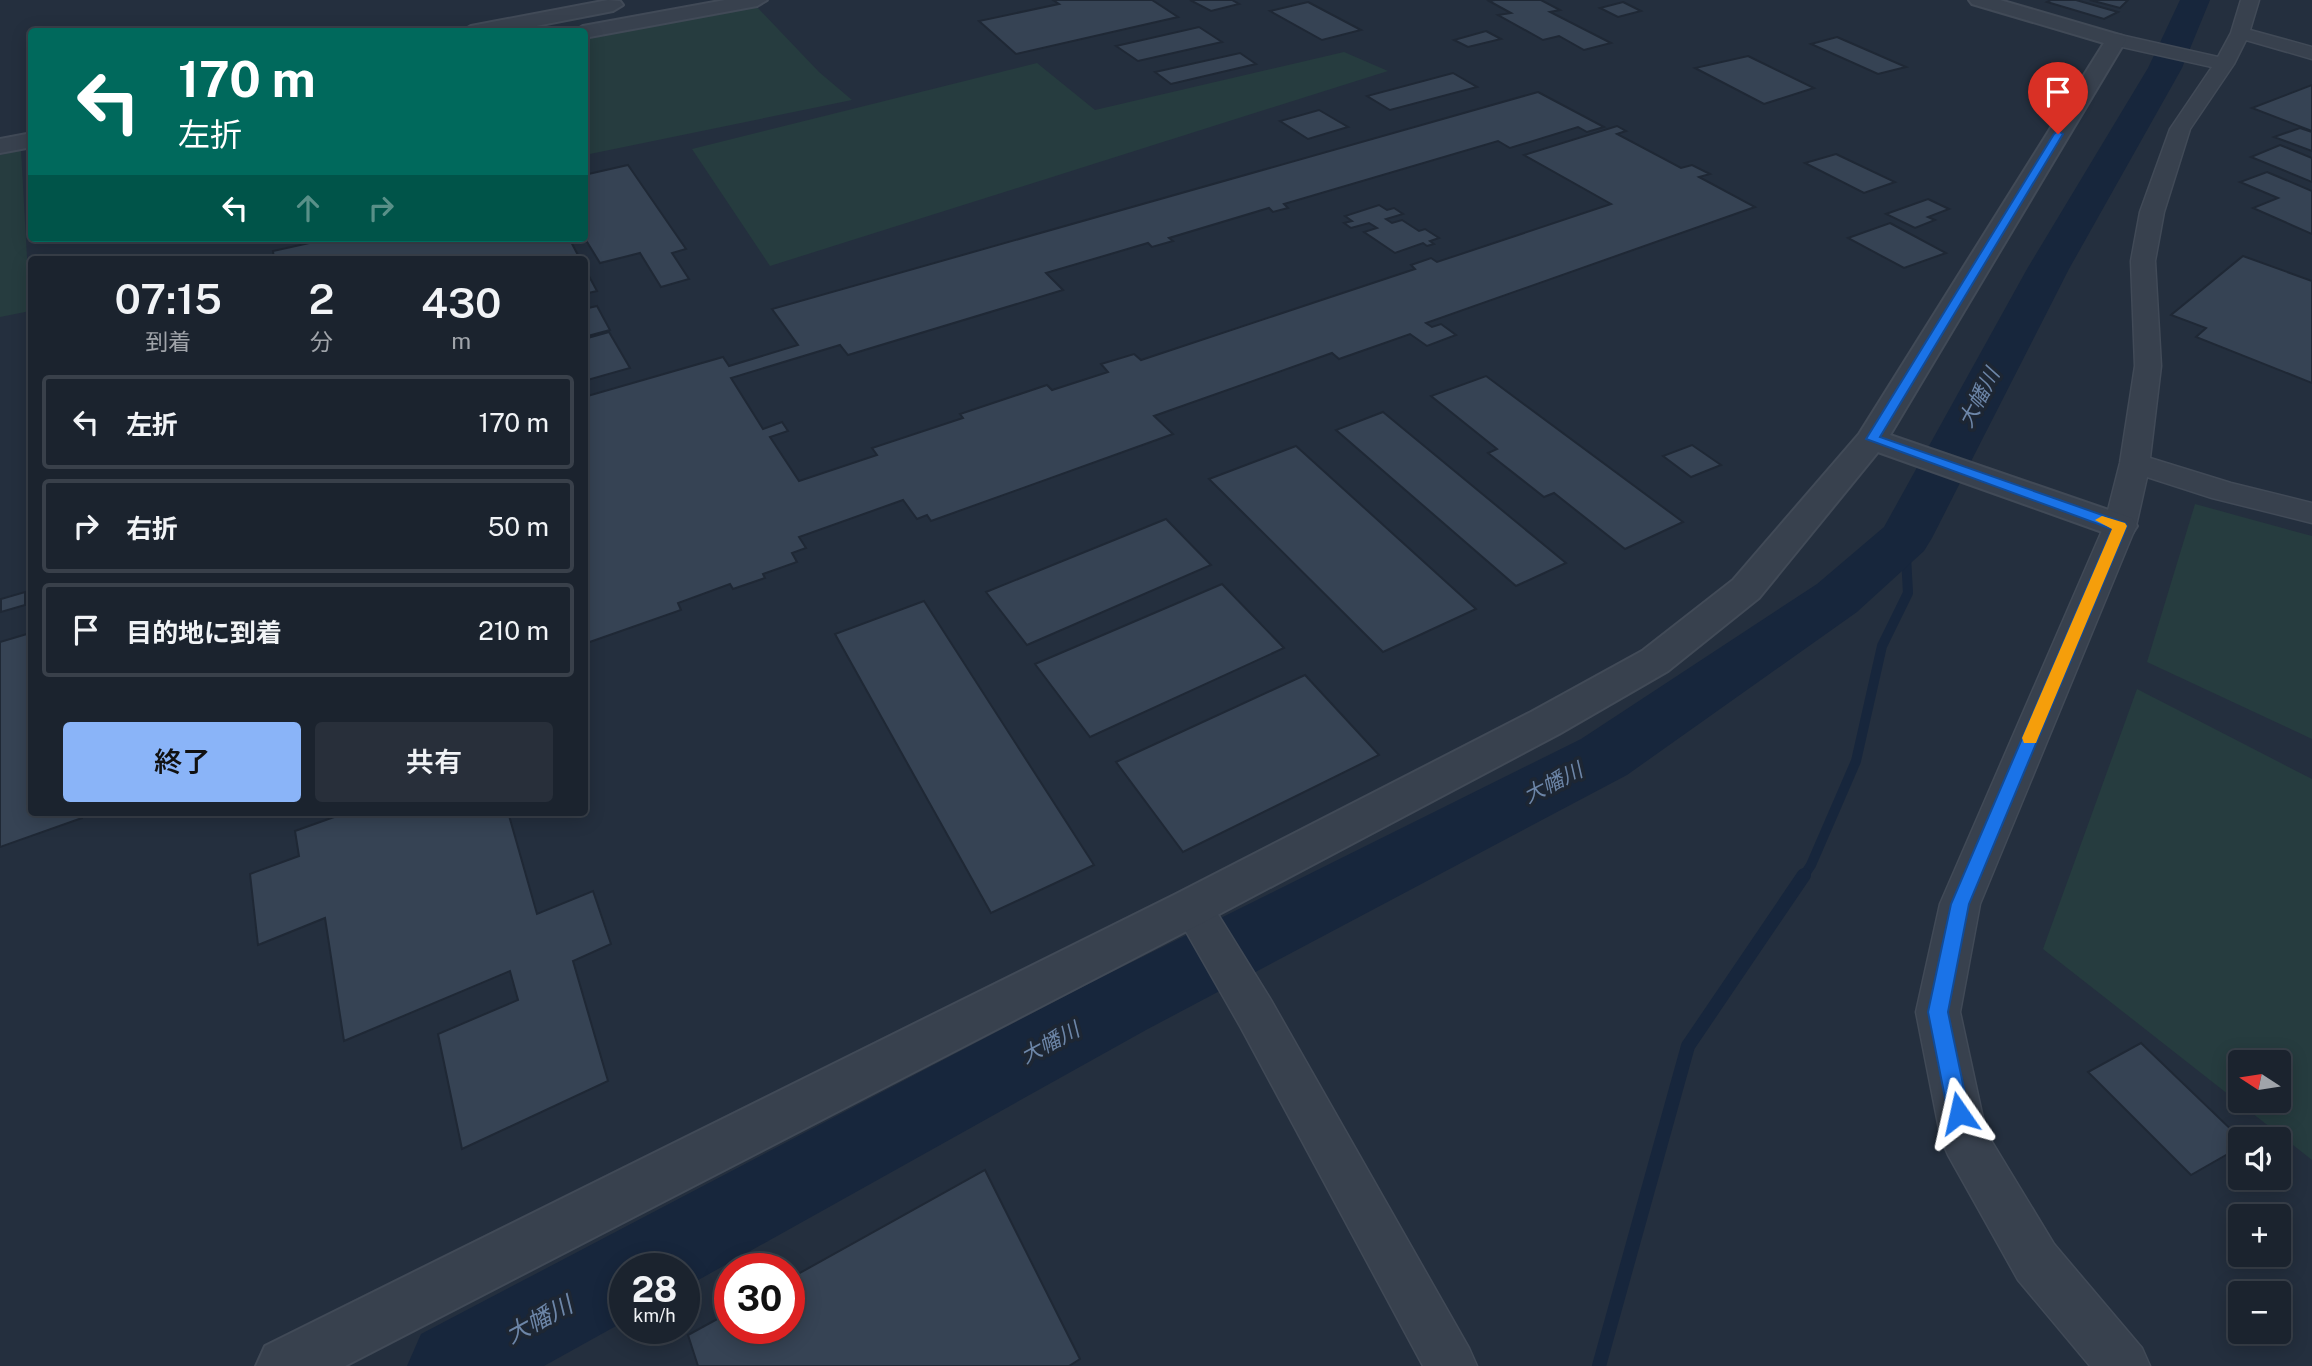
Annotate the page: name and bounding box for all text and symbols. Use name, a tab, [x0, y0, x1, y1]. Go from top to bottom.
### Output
text: 170 m	[178, 50, 316, 108]
icon: left	[63, 56, 154, 147]
pin	[2028, 62, 2088, 134]
icon: arrive	[2039, 73, 2077, 111]
text: 左折	[178, 116, 242, 153]
icon: left	[216, 189, 254, 227]
icon: ahead	[289, 189, 327, 227]
icon: right	[362, 189, 400, 227]
text: 07:15	[115, 274, 222, 323]
text: 2	[308, 274, 334, 323]
text: 430	[421, 278, 501, 327]
text: m	[451, 327, 471, 354]
text: 到着	[145, 328, 191, 355]
text: 分	[310, 328, 333, 355]
water label: 大幡川	[1953, 362, 2005, 431]
icon: left	[67, 403, 105, 441]
text: 170 m	[479, 407, 549, 438]
text: 左折	[126, 409, 178, 440]
icon: right	[67, 507, 105, 545]
text: 50 m	[488, 511, 549, 542]
text: 右折	[126, 513, 178, 544]
icon: arrive	[67, 611, 105, 649]
text: 210 m	[478, 615, 549, 646]
text: 目的地に到着	[126, 617, 282, 648]
button: 終了	[63, 722, 301, 802]
button: 共有	[315, 722, 553, 802]
water label: 大幡川	[1519, 756, 1588, 808]
water label: 大幡川	[1016, 1016, 1085, 1068]
north arrow	[2228, 1050, 2291, 1113]
map controls	[2228, 1050, 2291, 1344]
position arrow	[1922, 1076, 1996, 1150]
button: sound	[2228, 1127, 2291, 1190]
button: +	[2228, 1204, 2291, 1267]
speed limit sign: 30	[714, 1253, 805, 1344]
text: 28	[632, 1269, 677, 1310]
button: −	[2228, 1281, 2291, 1344]
water label: 大幡川	[500, 1288, 580, 1348]
text: km/h	[633, 1305, 676, 1326]

